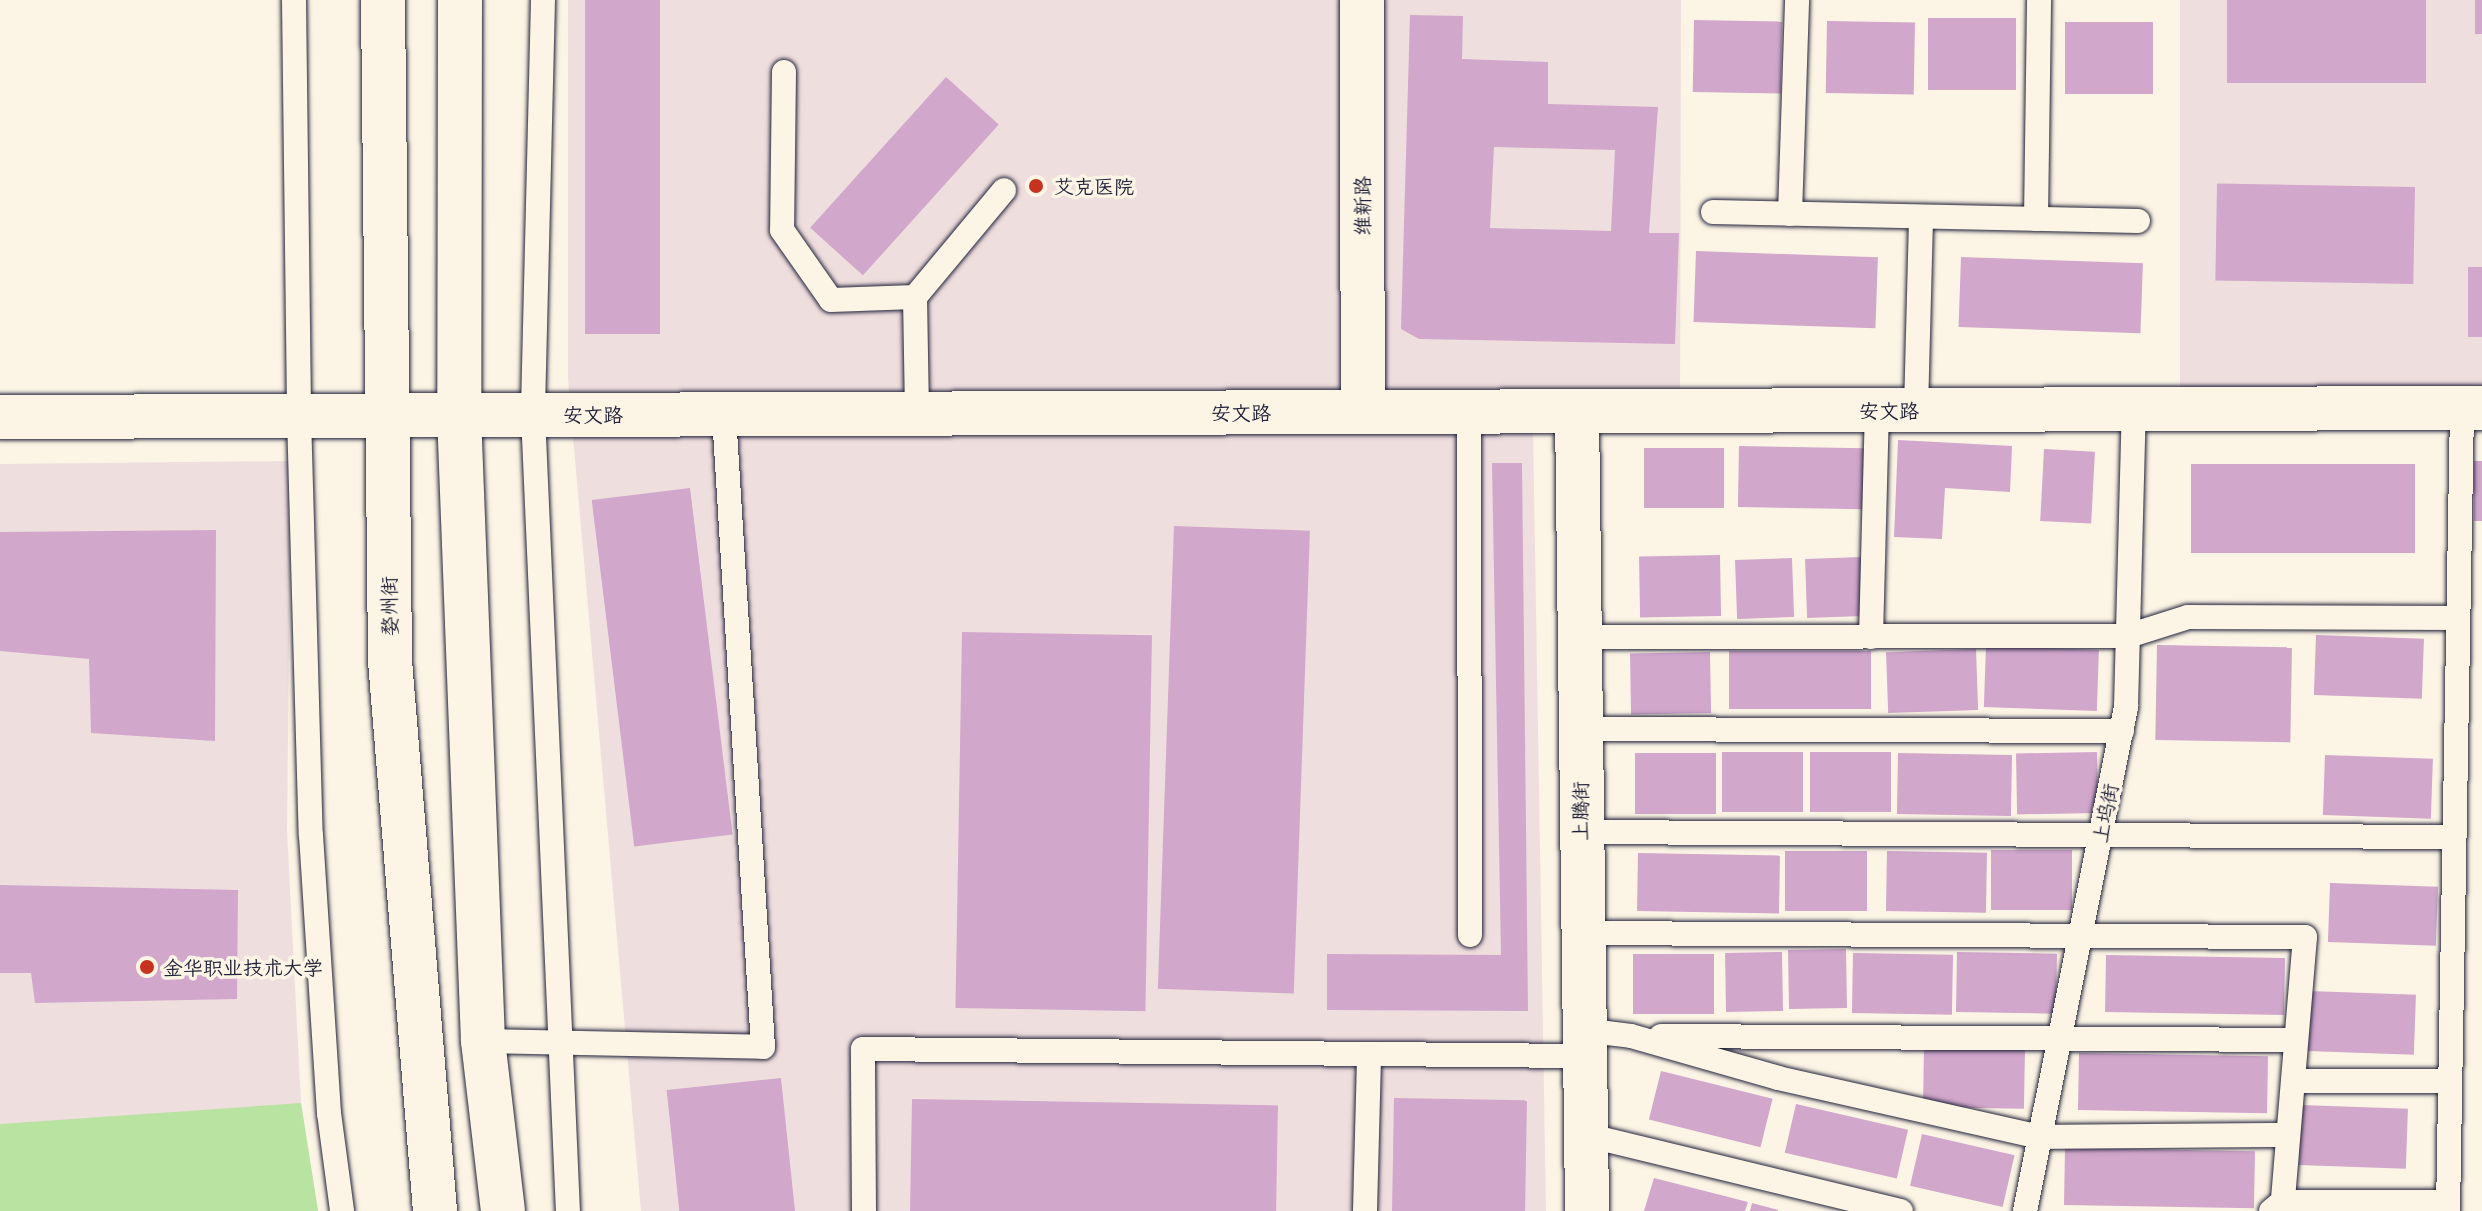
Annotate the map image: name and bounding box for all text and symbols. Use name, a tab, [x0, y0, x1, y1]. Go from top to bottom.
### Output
place label: 艾克医院	[1054, 174, 1134, 198]
marker: 艾克医院	[1025, 175, 1047, 197]
street label: 维新路	[1350, 176, 1374, 236]
street label: 安文路	[1859, 398, 1919, 422]
street label: 安文路	[1211, 400, 1271, 424]
street label: 安文路	[563, 402, 623, 426]
street label: 婺州街	[376, 576, 402, 636]
street label: 上腾街	[1568, 781, 1592, 841]
street label: 上坞街	[2087, 781, 2123, 845]
place label: 金华职业技术大学	[163, 955, 323, 979]
marker: 金华职业技术大学	[138, 958, 156, 976]

